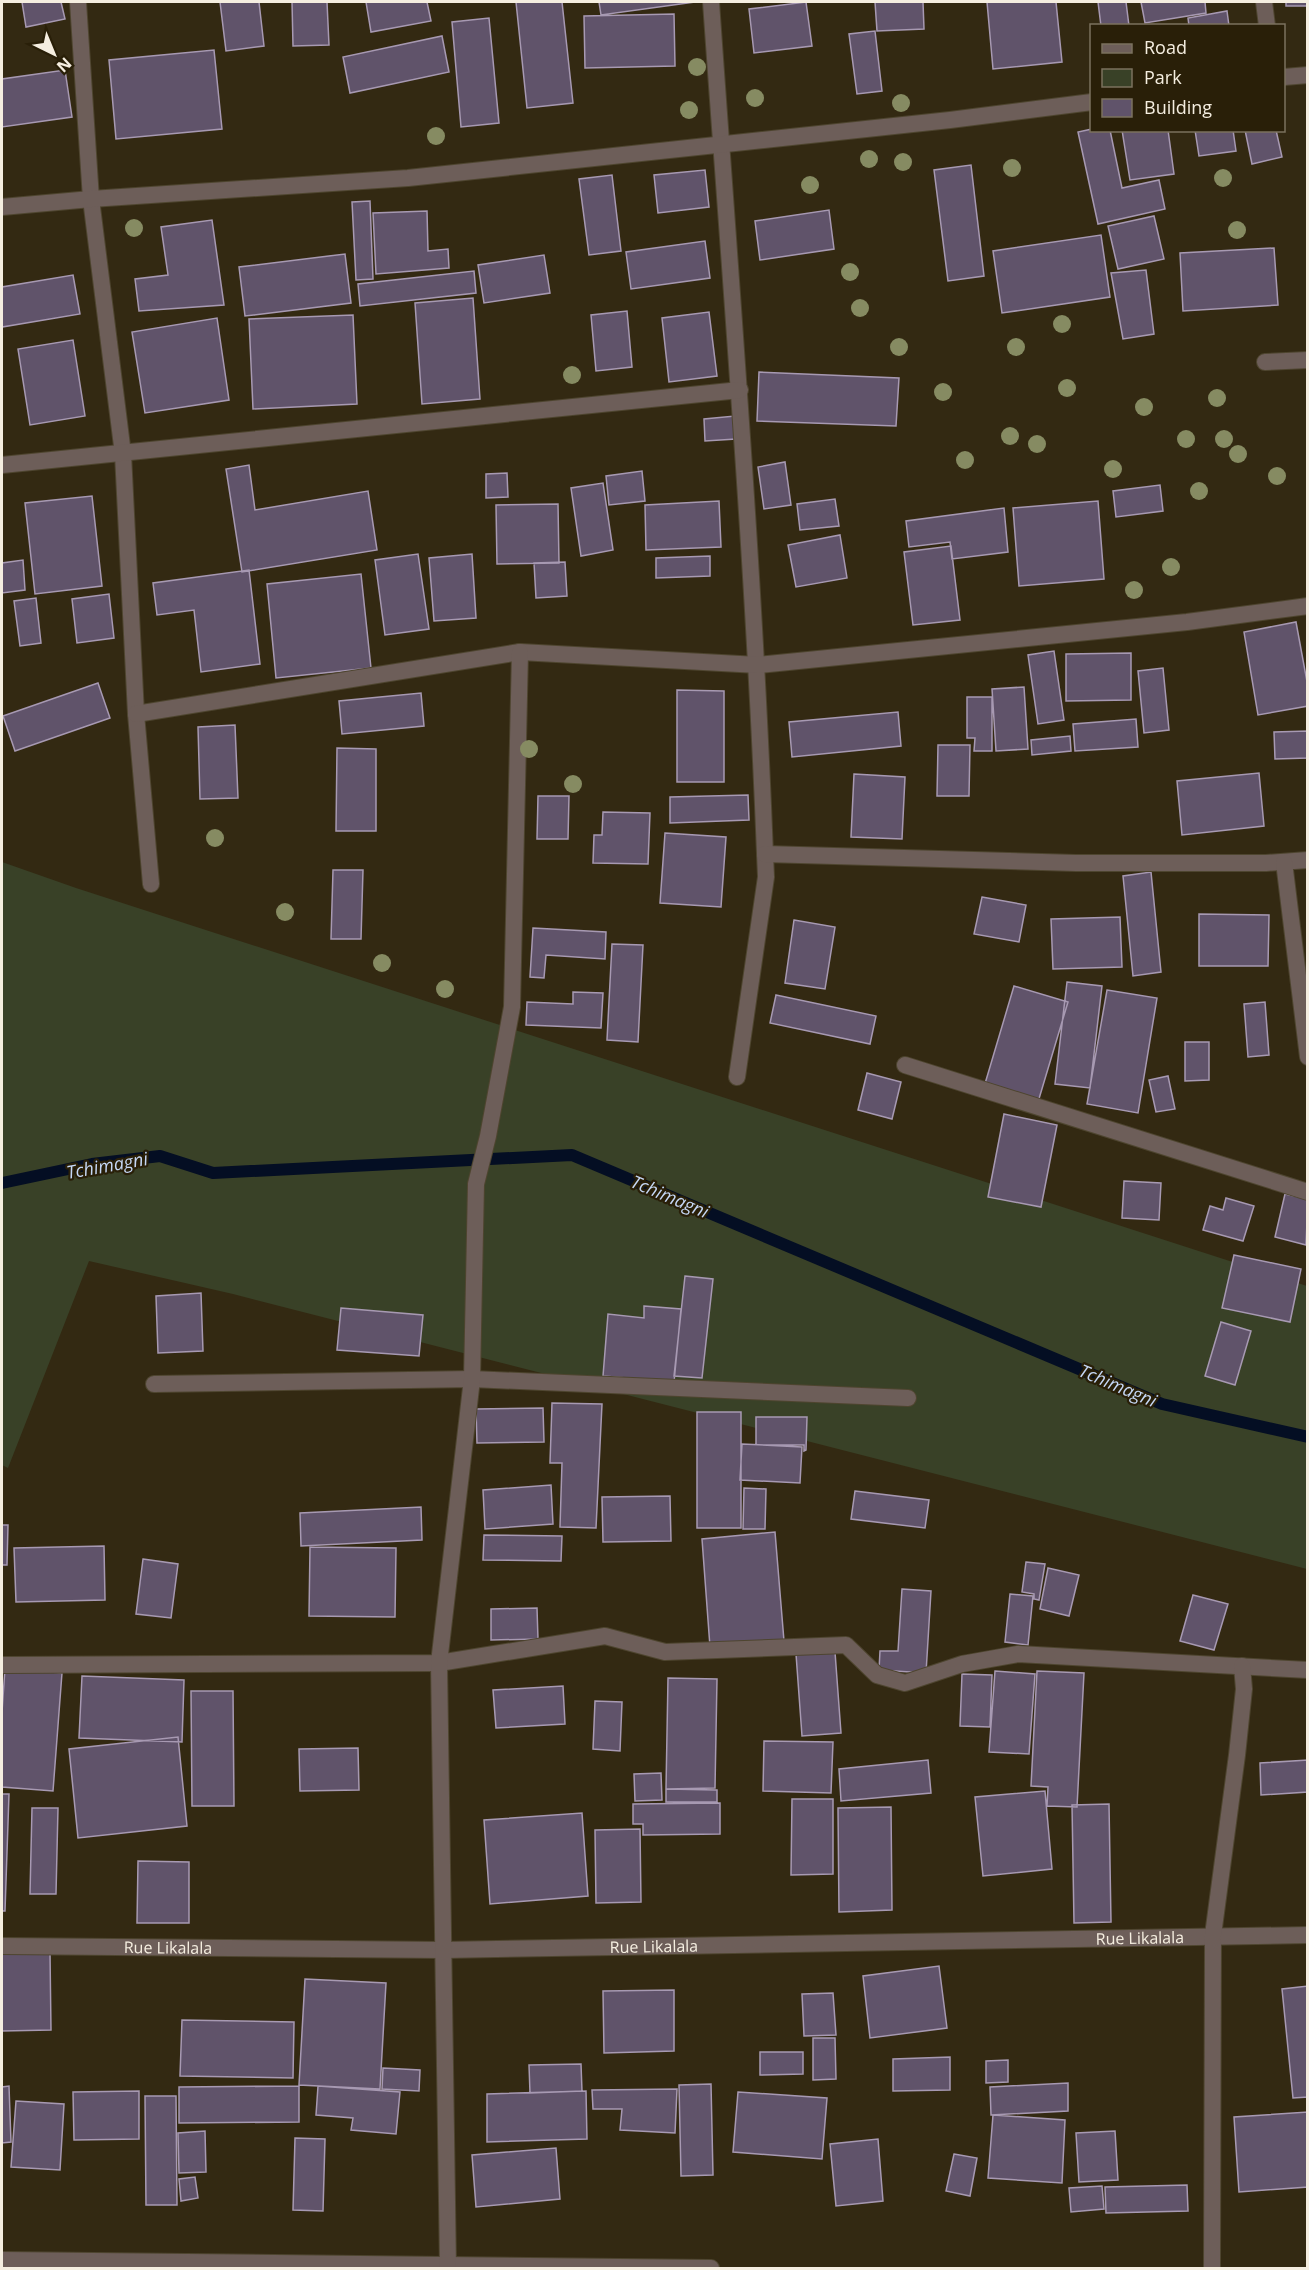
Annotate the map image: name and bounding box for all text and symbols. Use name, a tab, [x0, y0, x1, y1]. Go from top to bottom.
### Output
north arrow	[24, 24, 84, 84]
legend	[1090, 24, 1285, 132]
text: Road	[1144, 35, 1187, 59]
text: N	[52, 52, 76, 77]
text: Park	[1144, 65, 1182, 89]
text: Building	[1144, 95, 1212, 119]
water label: Tchimagni	[64, 1146, 150, 1184]
water label: Tchimagni	[627, 1169, 713, 1223]
water label: Tchimagni	[1075, 1358, 1161, 1412]
street label: Rue Likalala	[1095, 1926, 1184, 1950]
street label: Rue Likalala	[610, 1935, 698, 1958]
street label: Rue Likalala	[124, 1936, 212, 1959]

